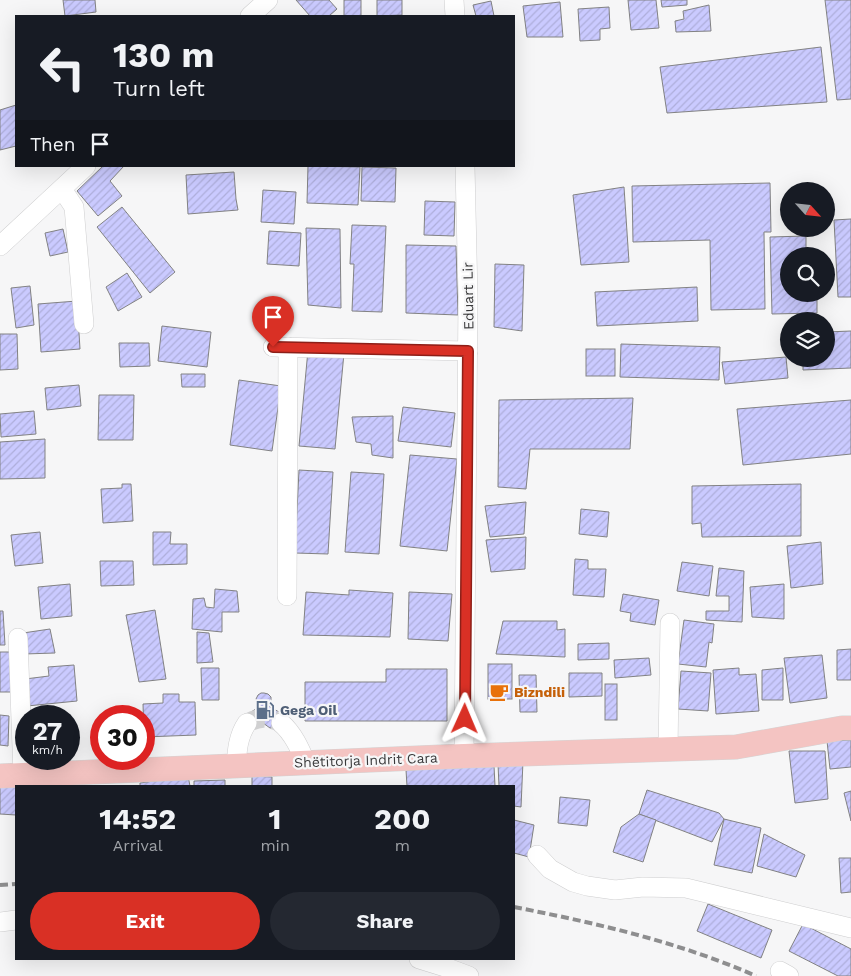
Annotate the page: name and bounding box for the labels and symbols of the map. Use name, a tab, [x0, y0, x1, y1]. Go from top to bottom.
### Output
north arrow	[780, 182, 835, 238]
street label: Eduart Lir	[459, 262, 477, 330]
pin	[252, 296, 294, 347]
cafe icon: Bizndili	[488, 681, 510, 703]
place label: Bizndili	[514, 684, 565, 700]
position arrow	[438, 692, 490, 744]
fuel station icon: Gega Oil	[254, 699, 276, 721]
place label: Gega Oil	[280, 702, 337, 718]
speed limit sign: 30	[90, 705, 155, 770]
street label: Shëtitorja Indrit Cara	[294, 749, 438, 771]

